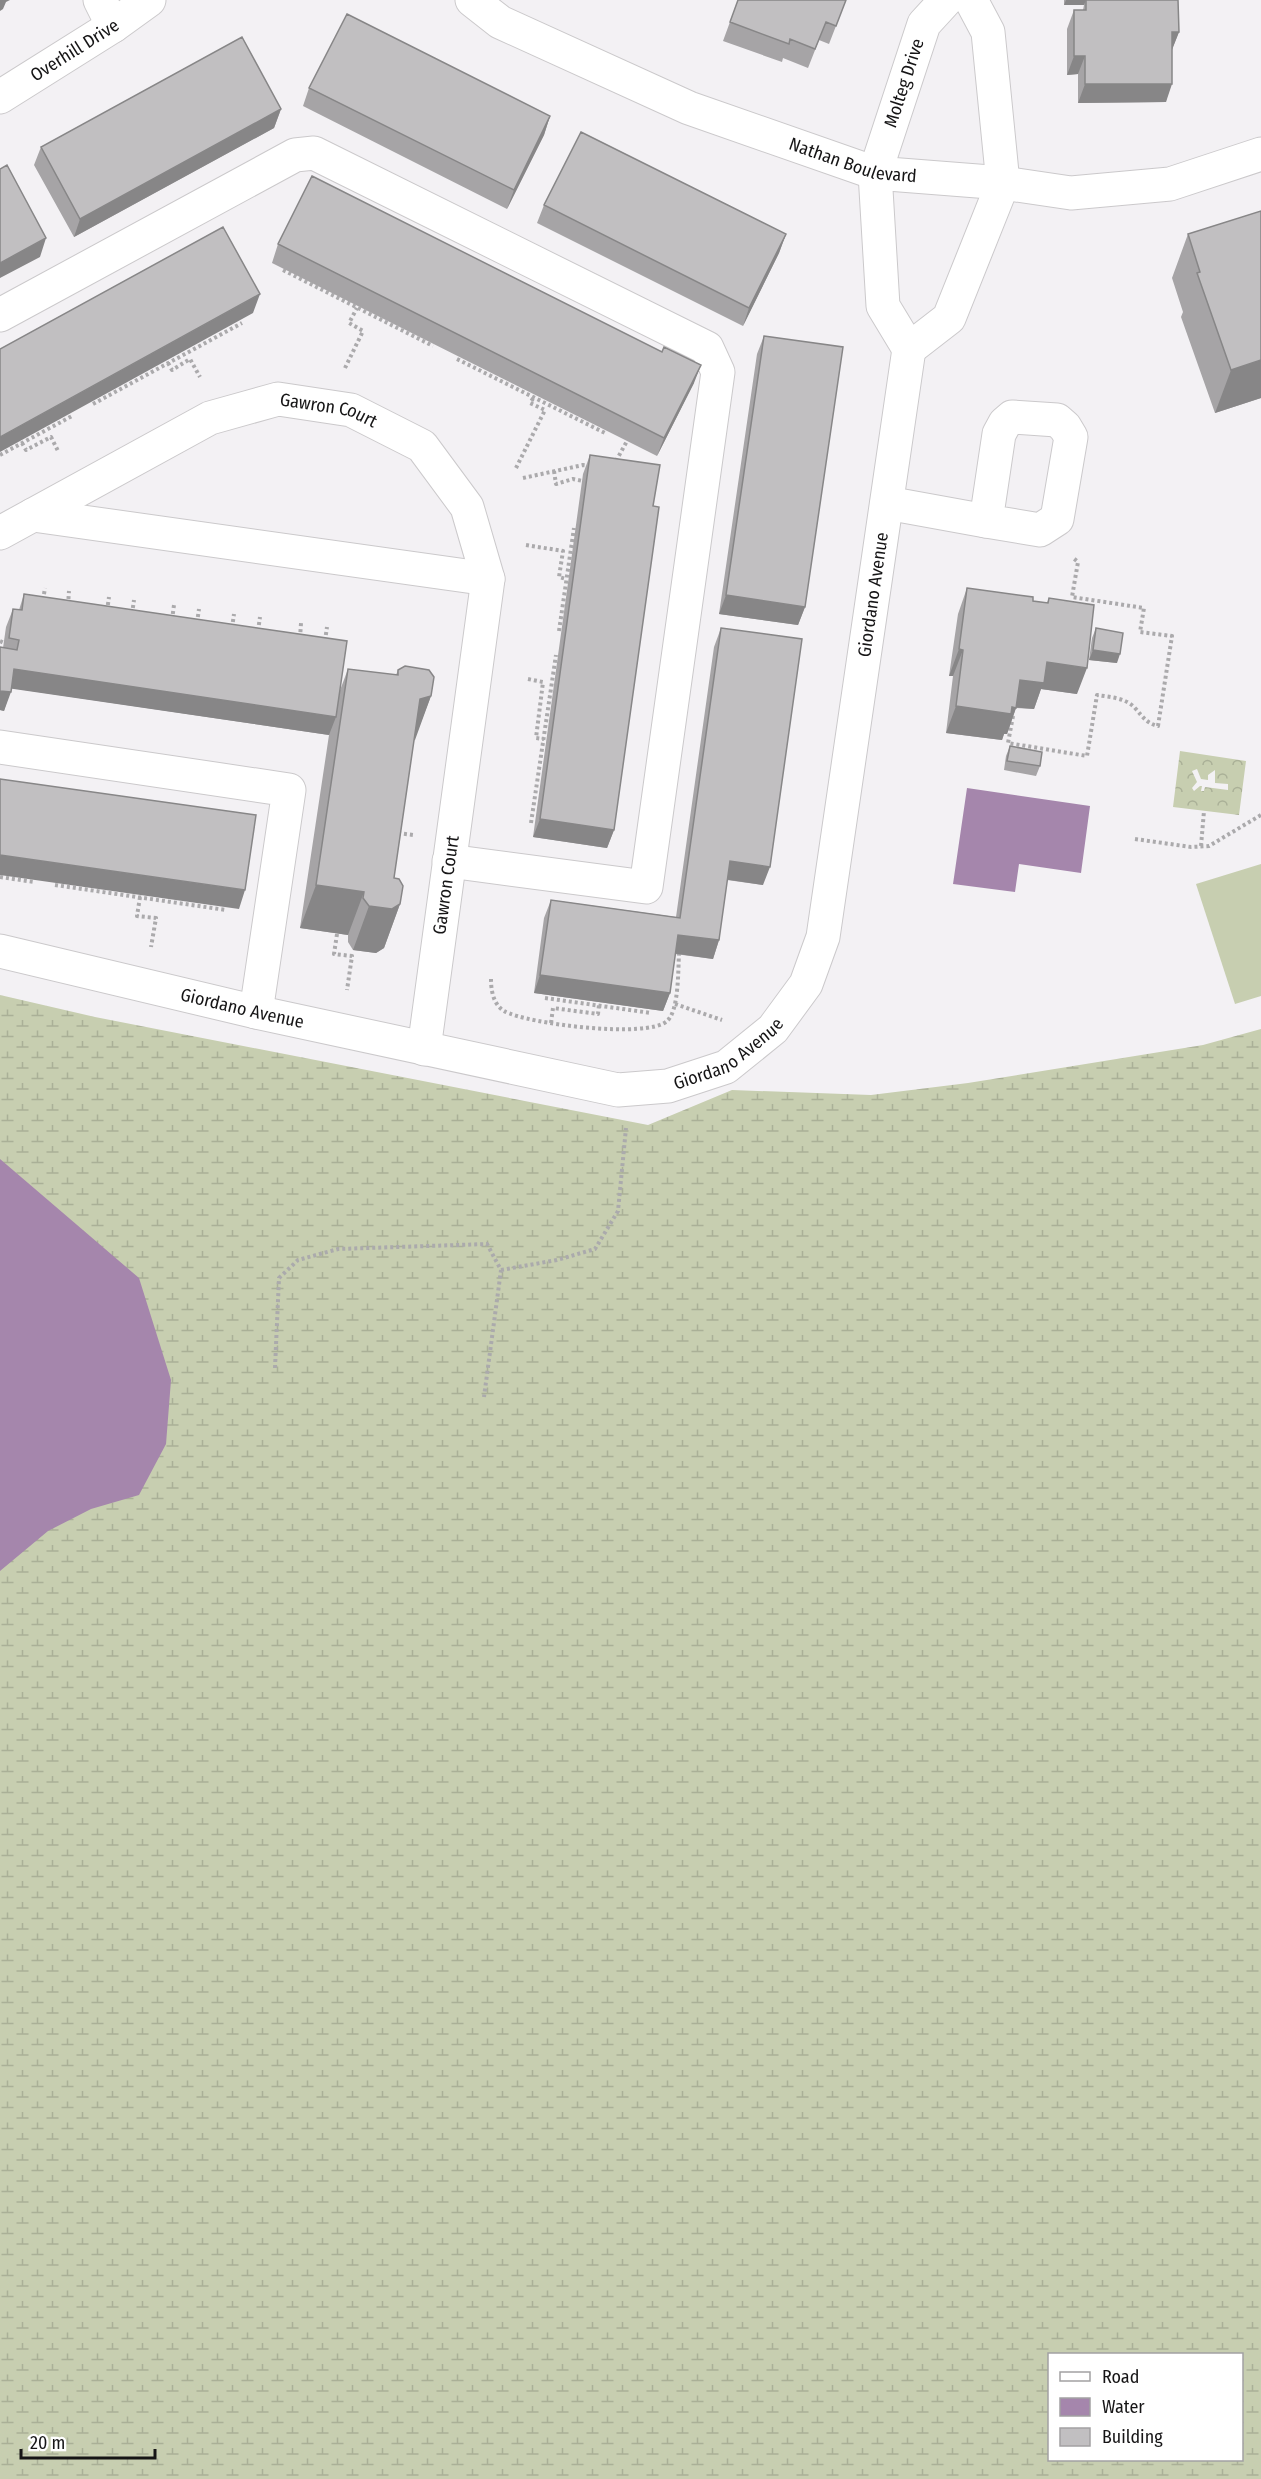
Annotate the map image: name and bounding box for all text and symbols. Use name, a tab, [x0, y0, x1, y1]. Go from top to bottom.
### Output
street label: Overhill Drive	[26, 14, 123, 86]
street label: Molteg Drive	[879, 36, 929, 130]
street label: Nathan Boulevard	[786, 133, 917, 187]
street label: Gawron Court	[278, 388, 381, 433]
street label: Giordano Avenue	[853, 531, 893, 658]
street label: Gawron Court	[428, 834, 464, 936]
street label: Giordano Avenue	[178, 983, 306, 1033]
street label: Giordano Avenue	[671, 1014, 788, 1094]
legend	[1048, 2353, 1243, 2461]
text: Road	[1102, 2366, 1139, 2388]
text: Water	[1102, 2396, 1145, 2418]
scale bar	[21, 2422, 154, 2460]
text: Building	[1102, 2426, 1163, 2448]
text: 20 m	[30, 2432, 65, 2454]

